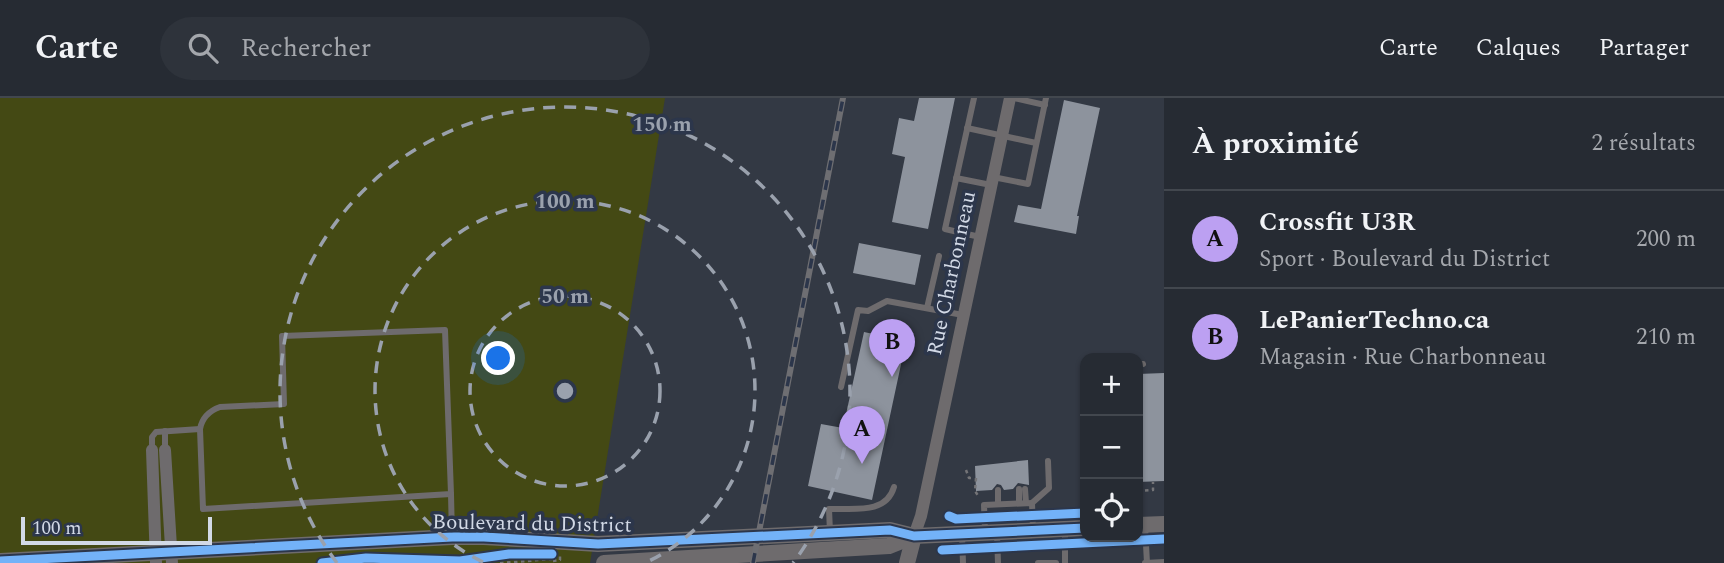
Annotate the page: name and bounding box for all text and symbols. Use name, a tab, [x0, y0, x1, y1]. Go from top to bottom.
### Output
search box	[160, 17, 650, 80]
text: Carte	[35, 23, 118, 73]
text: Rechercher	[240, 28, 371, 68]
icon: search	[184, 29, 222, 67]
text: Carte	[1379, 30, 1438, 66]
text: Calques	[1476, 30, 1561, 66]
text: Partager	[1599, 30, 1689, 66]
text: 150 m	[632, 109, 692, 141]
text: À proximité	[1192, 121, 1359, 167]
text: 2 résultats	[1591, 126, 1696, 161]
text: 100 m	[535, 186, 595, 218]
street label: Rue Charbonneau	[919, 188, 985, 358]
text: Crossfit U3R	[1259, 202, 1415, 242]
text: A	[1206, 222, 1224, 257]
text: 200 m	[1636, 222, 1696, 257]
text: Sport · Boulevard du District	[1259, 242, 1550, 277]
text: 50 m	[541, 281, 589, 313]
text: LePanierTechno.ca	[1259, 300, 1489, 340]
pin: B	[869, 319, 915, 377]
text: B	[1207, 320, 1223, 355]
text: 210 m	[1636, 320, 1696, 355]
text: Magasin · Rue Charbonneau	[1259, 340, 1546, 375]
your location	[481, 341, 515, 375]
map controls	[1080, 353, 1143, 542]
button: +	[1080, 353, 1143, 416]
centre of rings	[553, 379, 577, 403]
pin: A	[839, 406, 885, 464]
button: −	[1080, 416, 1143, 479]
button: locate	[1080, 479, 1143, 542]
street label: Boulevard du District	[432, 506, 632, 542]
scale bar	[21, 514, 212, 546]
text: 100 m	[32, 514, 82, 543]

